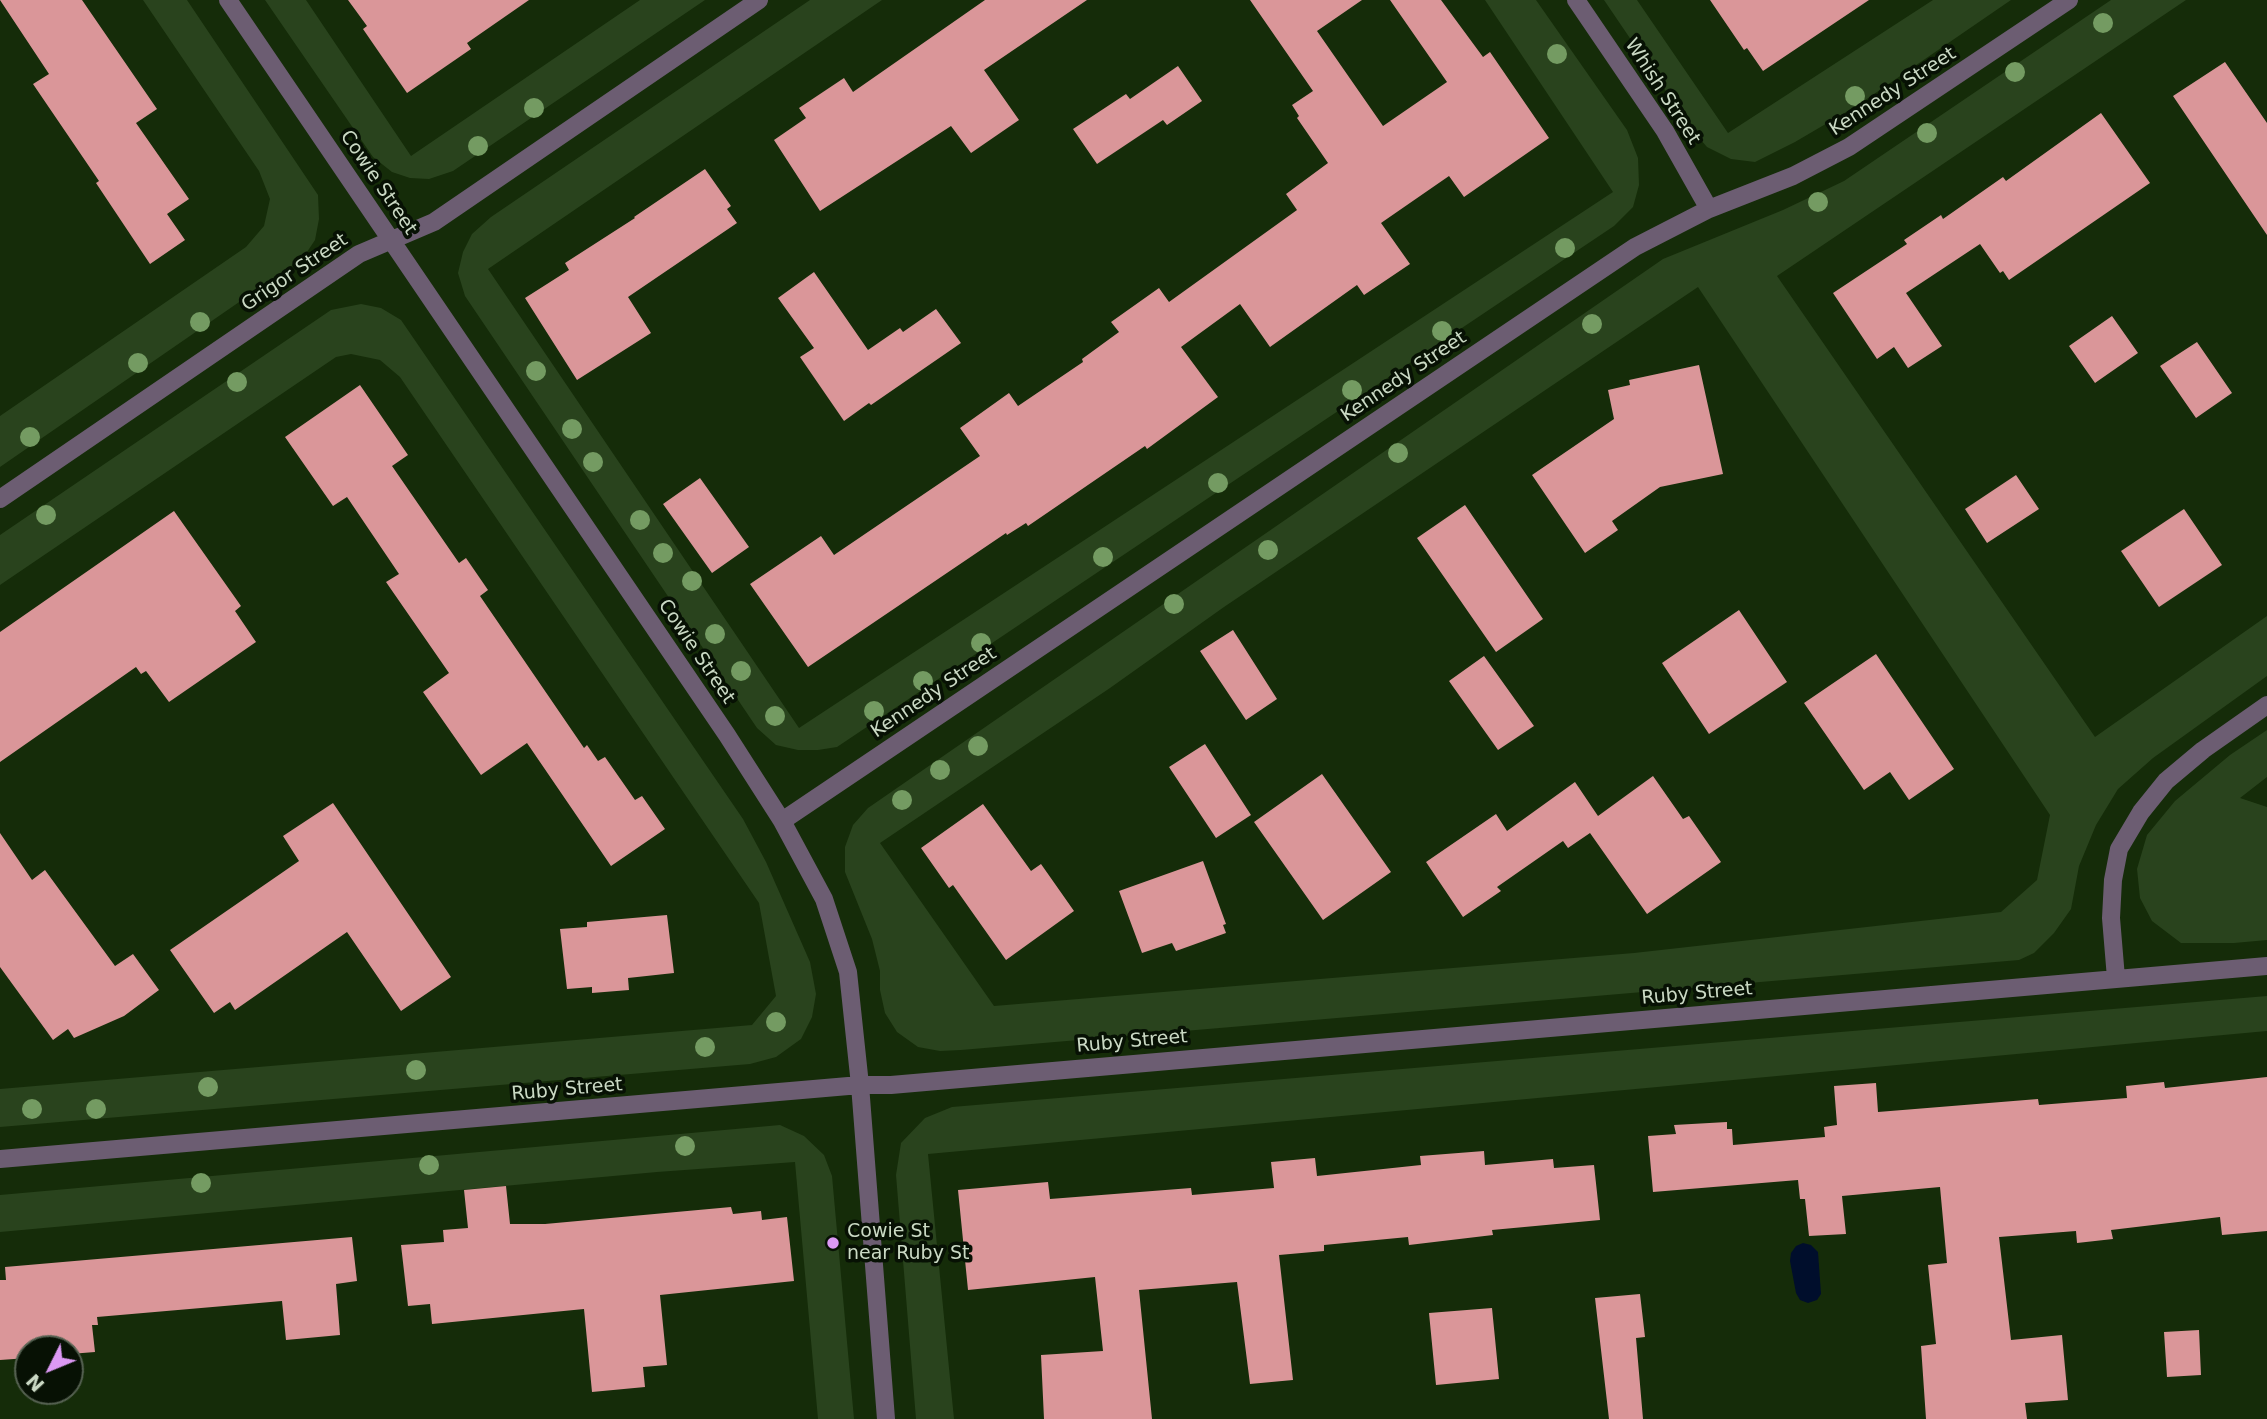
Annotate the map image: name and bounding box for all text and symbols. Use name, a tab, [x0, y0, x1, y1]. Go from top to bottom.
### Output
street label: Whish Street	[1619, 35, 1705, 149]
street label: Kennedy Street	[1826, 43, 1960, 141]
street label: Cowie Street	[335, 126, 421, 240]
street label: Grigor Street	[238, 229, 352, 317]
street label: Kennedy Street	[1337, 327, 1471, 427]
street label: Cowie Street	[653, 595, 739, 709]
street label: Kennedy Street	[867, 643, 1001, 743]
street label: Ruby Street	[1640, 978, 1754, 1010]
street label: Ruby Street	[1075, 1026, 1189, 1058]
street label: Ruby Street	[510, 1074, 624, 1106]
place label: Cowie St near Ruby St	[847, 1221, 969, 1265]
marker: Cowie St near Ruby St	[825, 1235, 841, 1251]
north arrow	[14, 1335, 84, 1405]
text: N	[22, 1370, 49, 1396]

